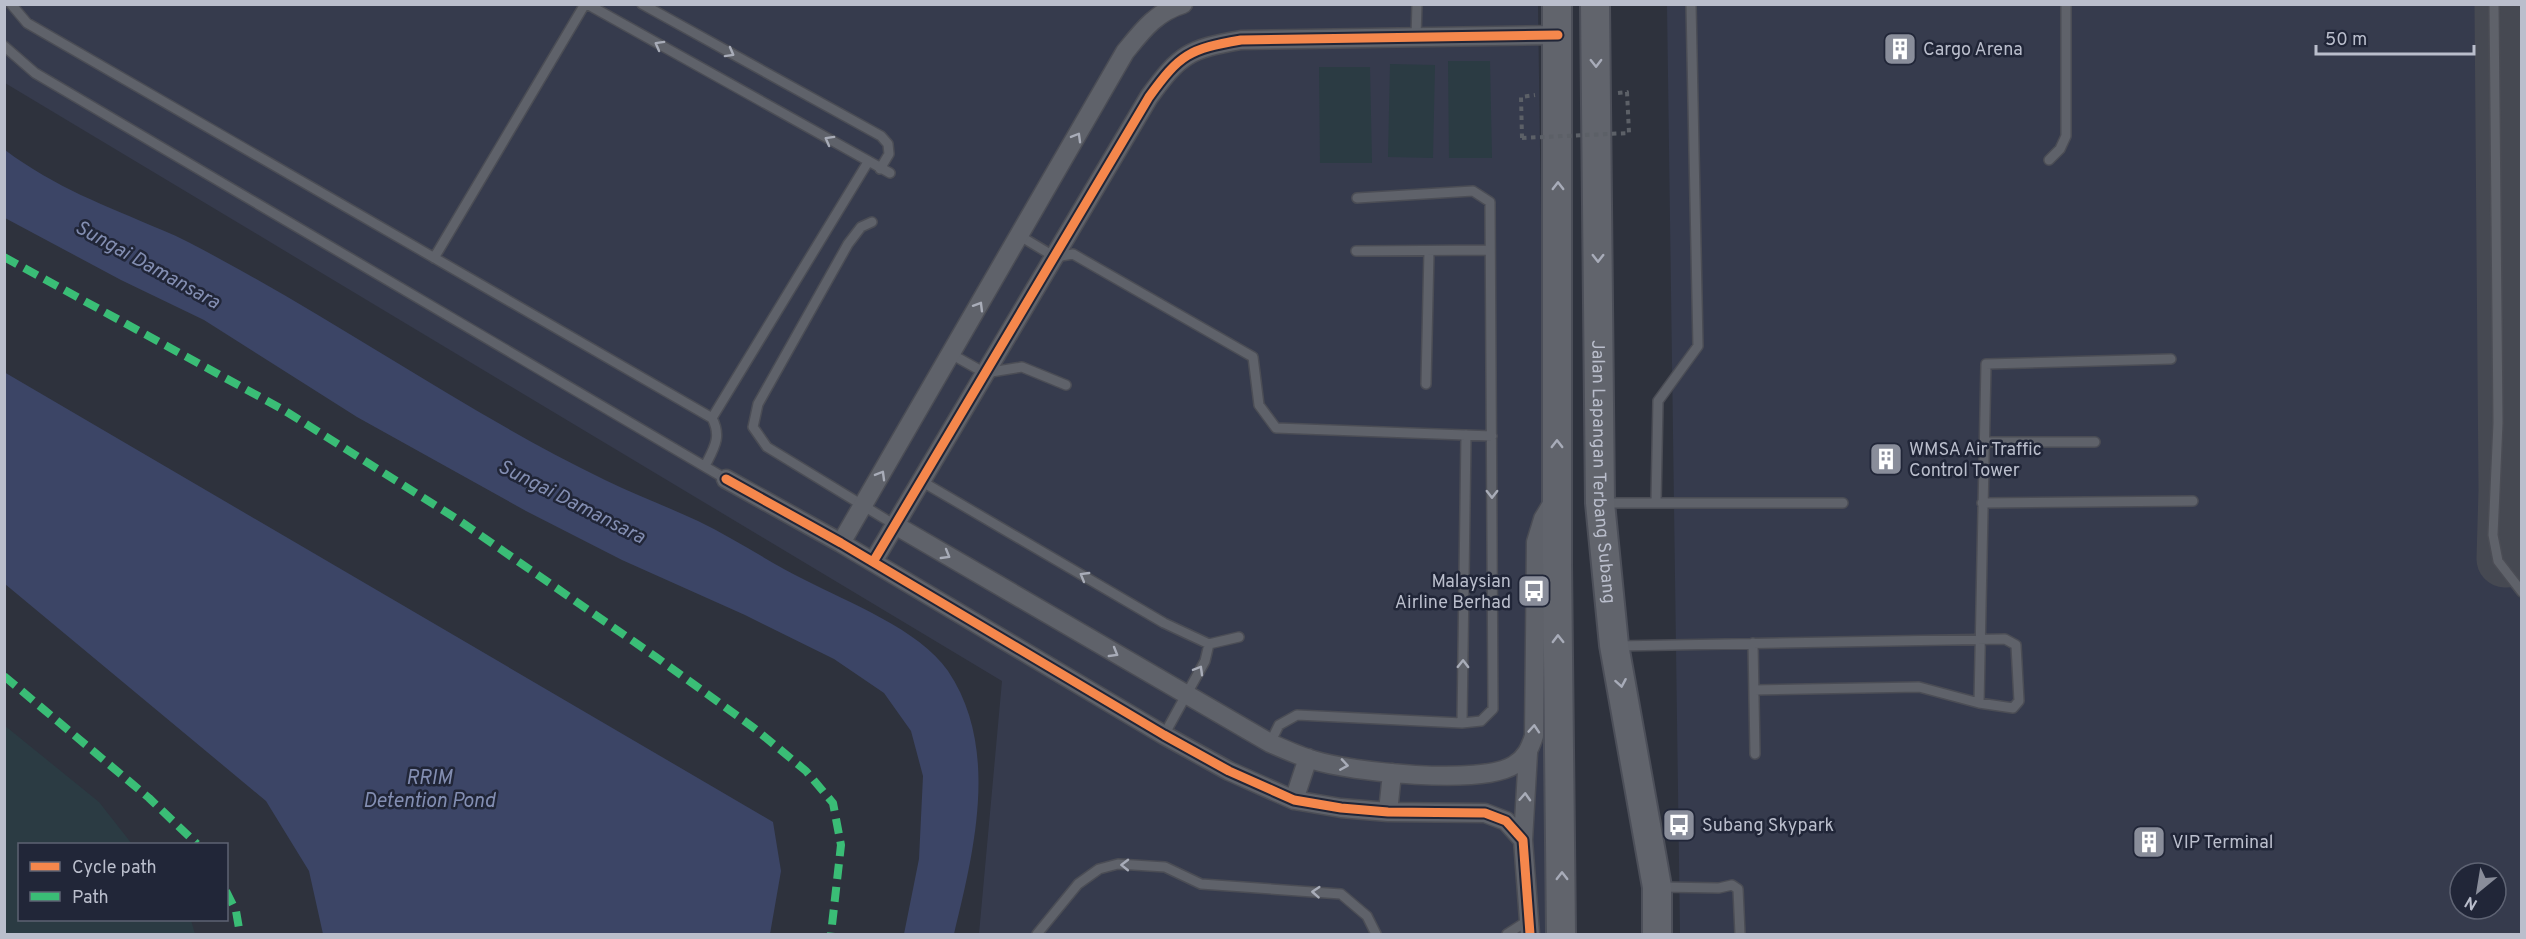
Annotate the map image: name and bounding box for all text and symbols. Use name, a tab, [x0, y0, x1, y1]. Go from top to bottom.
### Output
scale bar	[2316, 18, 2474, 56]
text: 50 m	[2325, 29, 2367, 52]
building icon: Cargo Arena	[1882, 31, 1918, 67]
place label: Cargo Arena	[1923, 39, 2023, 62]
one-way arrow	[655, 41, 665, 52]
one-way arrow	[724, 46, 734, 57]
one-way arrow	[1590, 58, 1602, 67]
one-way arrow	[1069, 133, 1081, 143]
one-way arrow	[825, 136, 835, 147]
one-way arrow	[1552, 182, 1564, 191]
water label: Sungai Damansara	[70, 215, 225, 317]
one-way arrow	[1592, 253, 1604, 262]
one-way arrow	[971, 302, 983, 312]
street label: Jalan Lapangan Terbang Subang	[1585, 340, 1620, 605]
place label: WMSA Air Traffic Control Tower	[1909, 439, 2042, 483]
one-way arrow	[1551, 440, 1563, 449]
building icon: WMSA Air Traffic Control Tower	[1868, 441, 1904, 477]
water label: Sungai Damansara	[493, 454, 650, 551]
one-way arrow	[874, 471, 885, 481]
one-way arrow	[1486, 490, 1498, 499]
one-way arrow	[940, 547, 950, 559]
place label: Malaysian Airline Berhad	[1395, 571, 1511, 615]
one-way arrow	[1080, 572, 1090, 584]
bus stop icon: Malaysian Airline Berhad	[1516, 573, 1552, 609]
one-way arrow	[1552, 635, 1564, 644]
one-way arrow	[1108, 646, 1118, 657]
one-way arrow	[1457, 660, 1469, 669]
one-way arrow	[1192, 666, 1204, 676]
one-way arrow	[1614, 678, 1626, 687]
one-way arrow	[1527, 724, 1540, 733]
one-way arrow	[1340, 759, 1349, 771]
water label: RRIM Detention Pond	[363, 766, 496, 815]
one-way arrow	[1519, 792, 1532, 801]
bus stop icon: Subang Skypark	[1661, 807, 1697, 843]
place label: Subang Skypark	[1702, 815, 1834, 838]
building icon: VIP Terminal	[2131, 824, 2167, 860]
place label: VIP Terminal	[2172, 832, 2273, 855]
legend	[18, 843, 228, 921]
text: Cycle path	[72, 857, 157, 880]
one-way arrow	[1121, 859, 1130, 871]
north arrow	[2448, 861, 2508, 921]
one-way arrow	[1556, 872, 1568, 881]
one-way arrow	[1312, 886, 1321, 899]
text: Path	[72, 887, 109, 910]
text: N	[2462, 891, 2481, 914]

